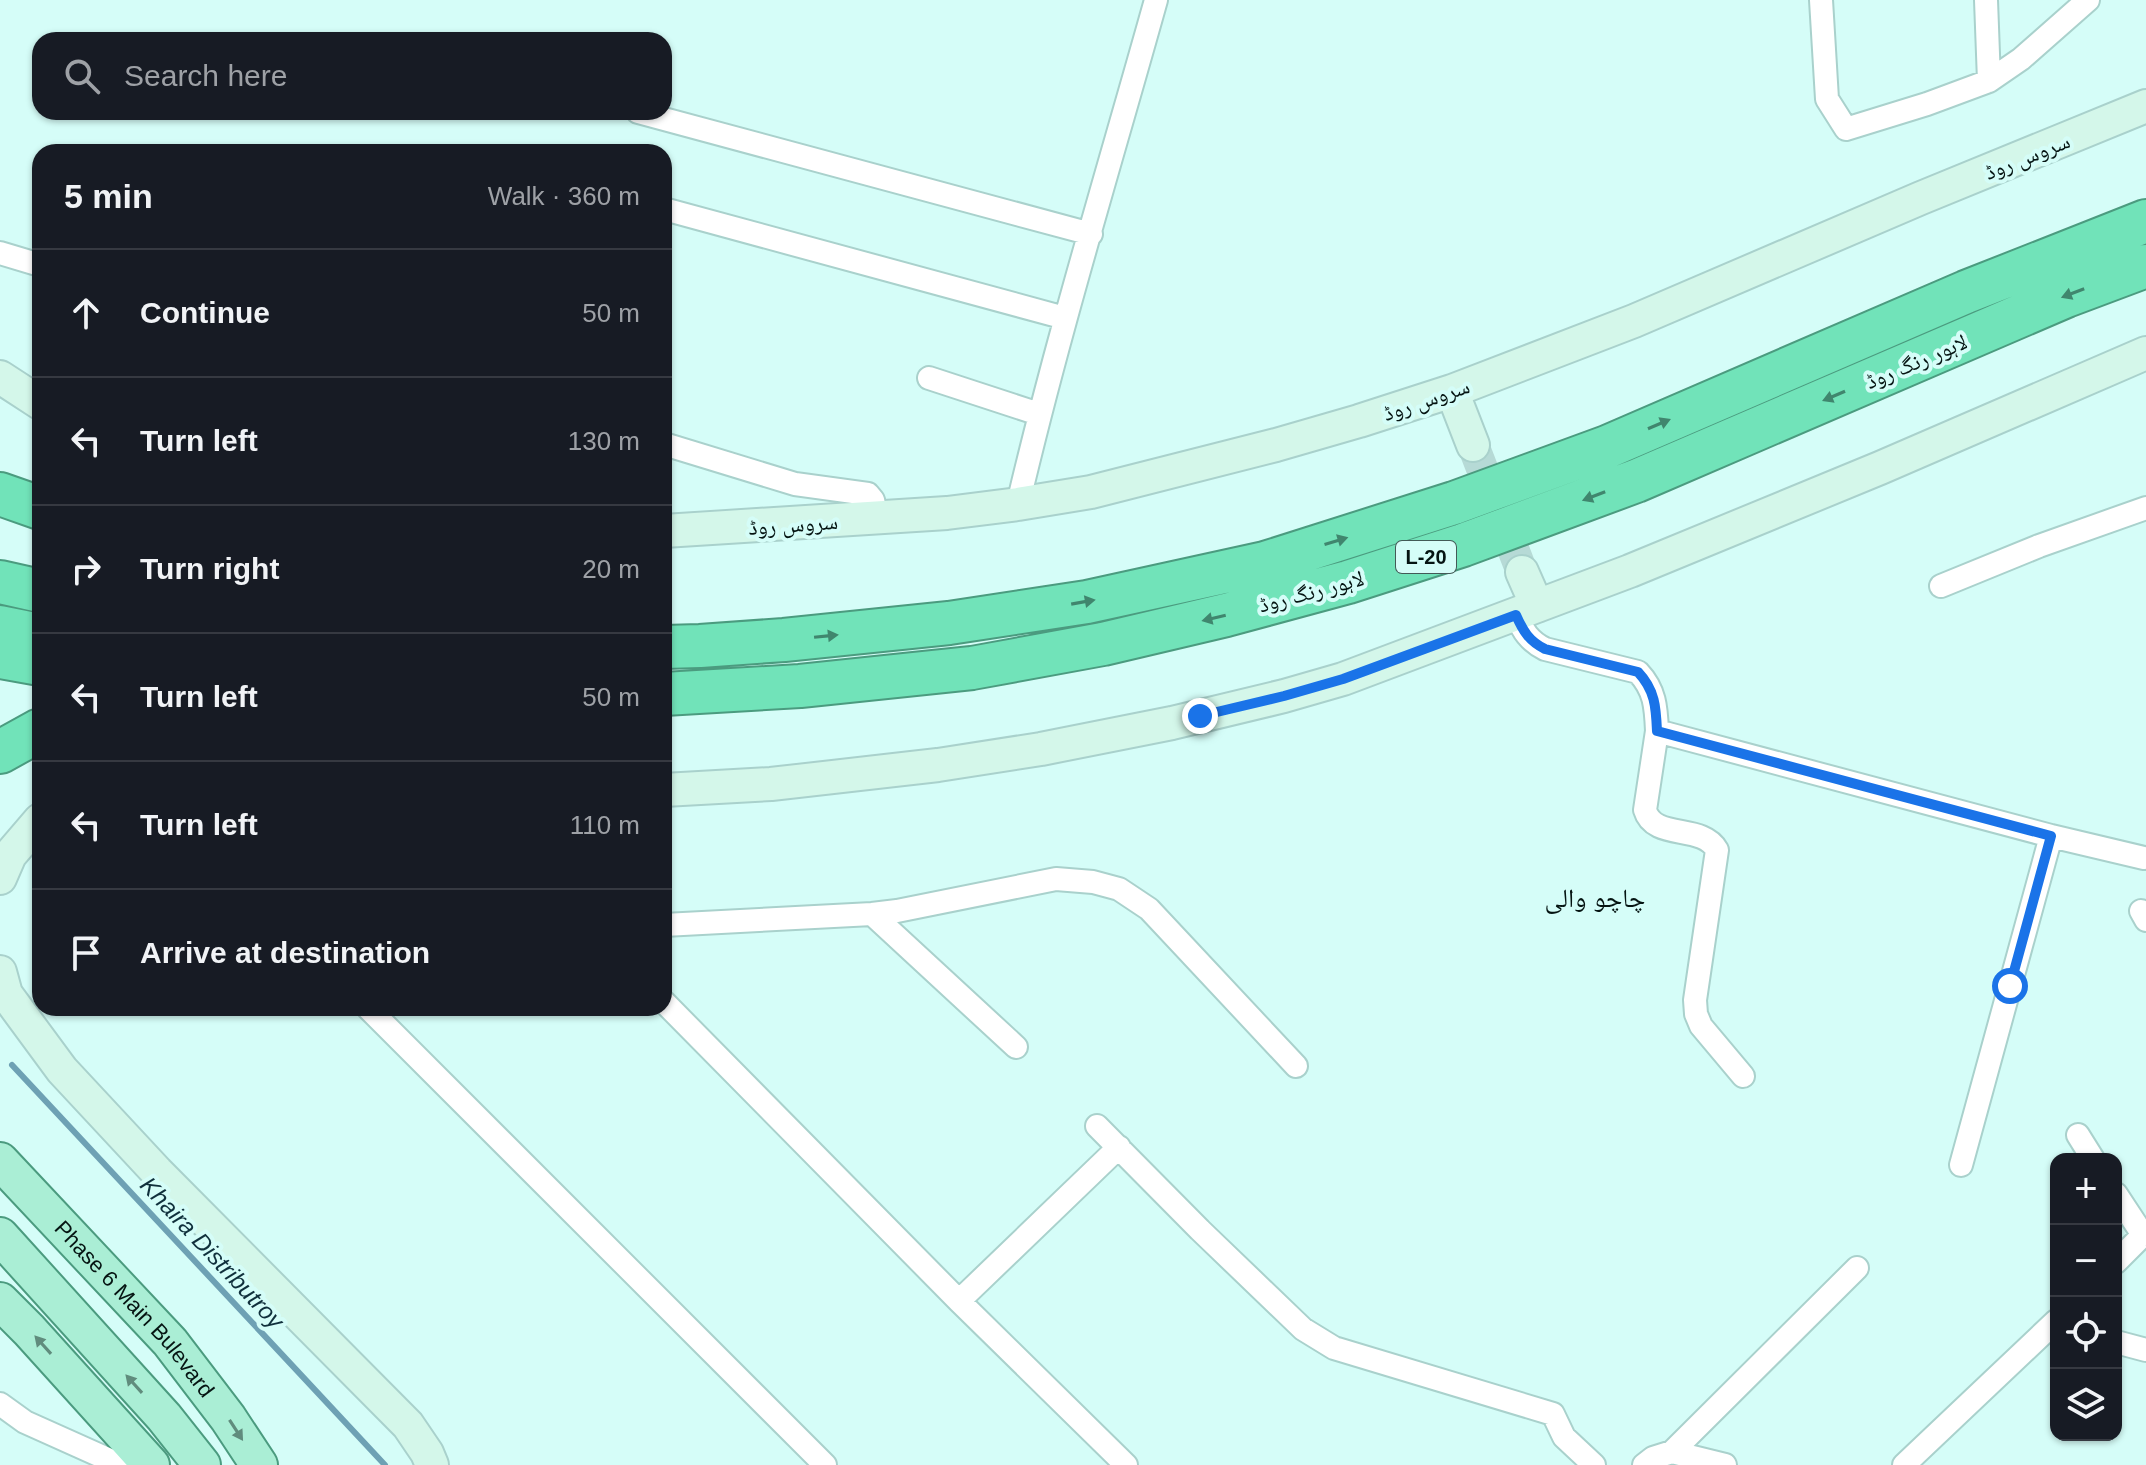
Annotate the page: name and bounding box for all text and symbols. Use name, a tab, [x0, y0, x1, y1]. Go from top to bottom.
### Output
search box	[32, 32, 672, 120]
icon: search	[60, 54, 104, 98]
text: Search here	[124, 59, 287, 92]
street label: سروس روڈ	[1981, 128, 2074, 186]
text: 5 min	[64, 177, 153, 215]
text: Walk · 360 m	[488, 181, 640, 211]
one-way arrow	[2061, 287, 2085, 300]
icon: ahead	[64, 291, 108, 335]
text: Continue	[140, 296, 270, 329]
text: 50 m	[582, 298, 640, 328]
street label: لاہور رنگ روڈ	[1862, 329, 1971, 394]
street label: سروس روڈ	[1380, 373, 1473, 427]
one-way arrow	[1822, 389, 1846, 402]
one-way arrow	[1647, 418, 1671, 431]
icon: left	[64, 419, 108, 463]
text: Turn left	[140, 424, 258, 457]
text: 130 m	[568, 426, 640, 456]
one-way arrow	[1582, 490, 1606, 503]
street label: سروس روڈ	[747, 509, 839, 541]
one-way arrow	[1324, 534, 1348, 547]
road number: L-20	[1396, 541, 1456, 573]
icon: right	[64, 547, 108, 591]
text: Turn right	[140, 552, 279, 585]
text: 20 m	[582, 554, 640, 584]
street label: لاہور رنگ روڈ	[1256, 565, 1367, 618]
one-way arrow	[1071, 596, 1096, 608]
one-way arrow	[1201, 612, 1226, 624]
one-way arrow	[813, 629, 838, 642]
icon: left	[64, 675, 108, 719]
text: Turn left	[140, 680, 258, 713]
text: 50 m	[582, 682, 640, 712]
route end	[1182, 698, 1218, 734]
icon: left	[64, 803, 108, 847]
text: Turn left	[140, 808, 258, 841]
text: 110 m	[570, 810, 640, 840]
district label: چاچو والی	[1545, 883, 1645, 914]
icon: arrive	[64, 931, 108, 975]
text: Arrive at destination	[140, 936, 430, 969]
route start	[1992, 968, 2028, 1004]
map controls	[2050, 1153, 2122, 1441]
button: +	[2050, 1153, 2122, 1225]
water label: Khaira Distributroy	[135, 1171, 291, 1336]
street label: Phase 6 Main Bulevard	[50, 1216, 219, 1402]
button: −	[2050, 1225, 2122, 1297]
button: locate	[2050, 1297, 2122, 1369]
one-way arrow	[34, 1336, 52, 1355]
button: layers	[2050, 1369, 2122, 1441]
one-way arrow	[126, 1374, 143, 1394]
one-way arrow	[228, 1420, 243, 1441]

